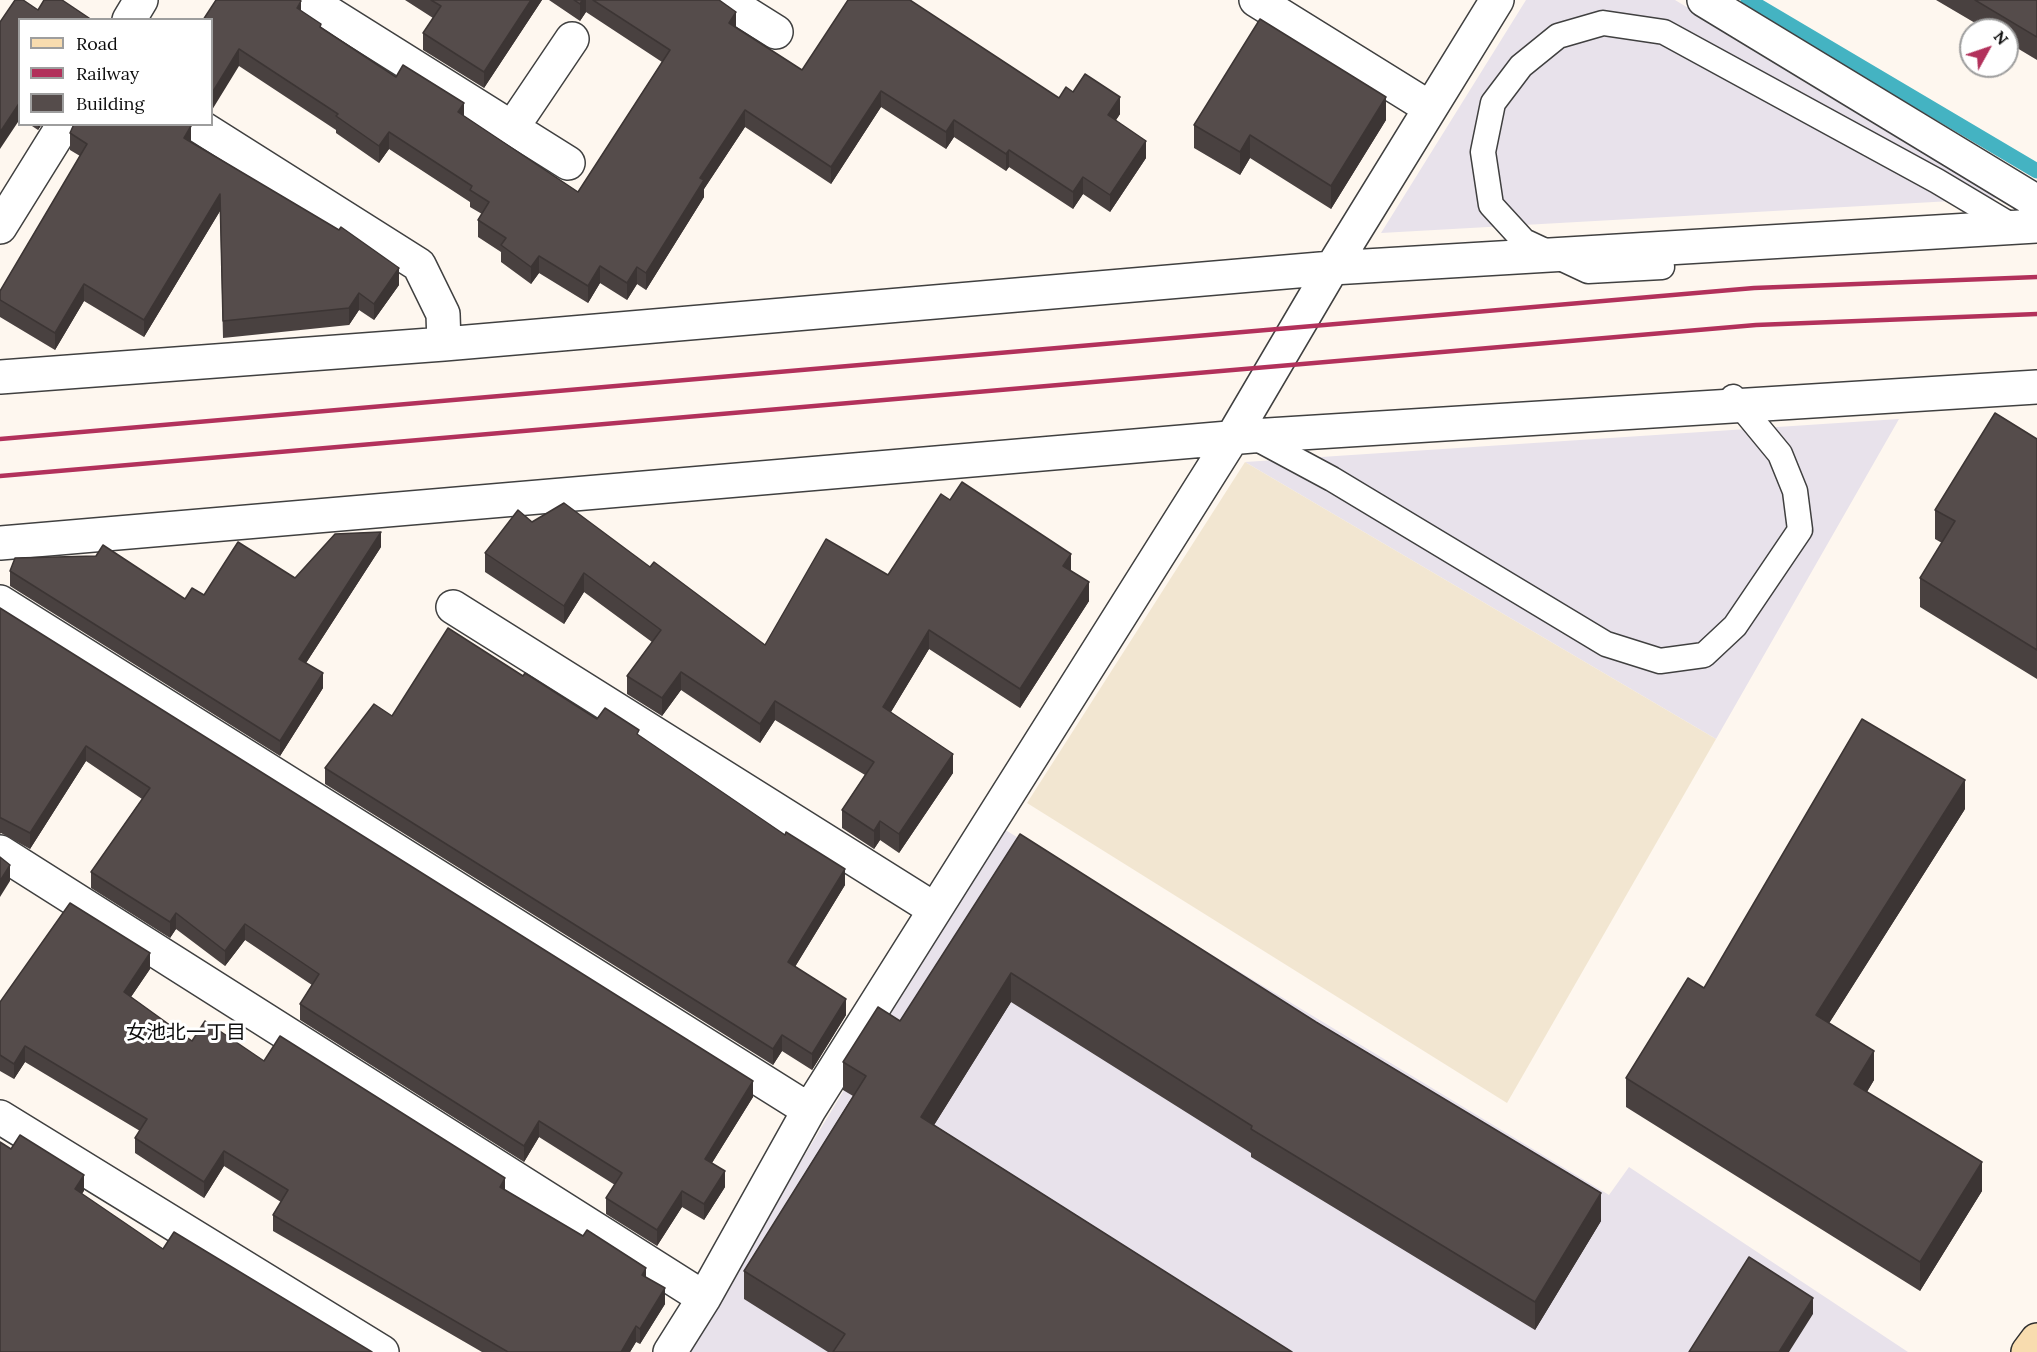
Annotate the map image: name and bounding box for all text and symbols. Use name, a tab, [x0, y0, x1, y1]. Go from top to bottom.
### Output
legend	[18, 18, 213, 126]
north arrow	[1959, 18, 2019, 78]
text: N	[1990, 27, 2013, 49]
text: Road	[76, 32, 118, 55]
text: Railway	[76, 62, 139, 85]
text: Building	[76, 92, 144, 115]
district label: 女池北一丁目	[126, 1021, 246, 1045]

